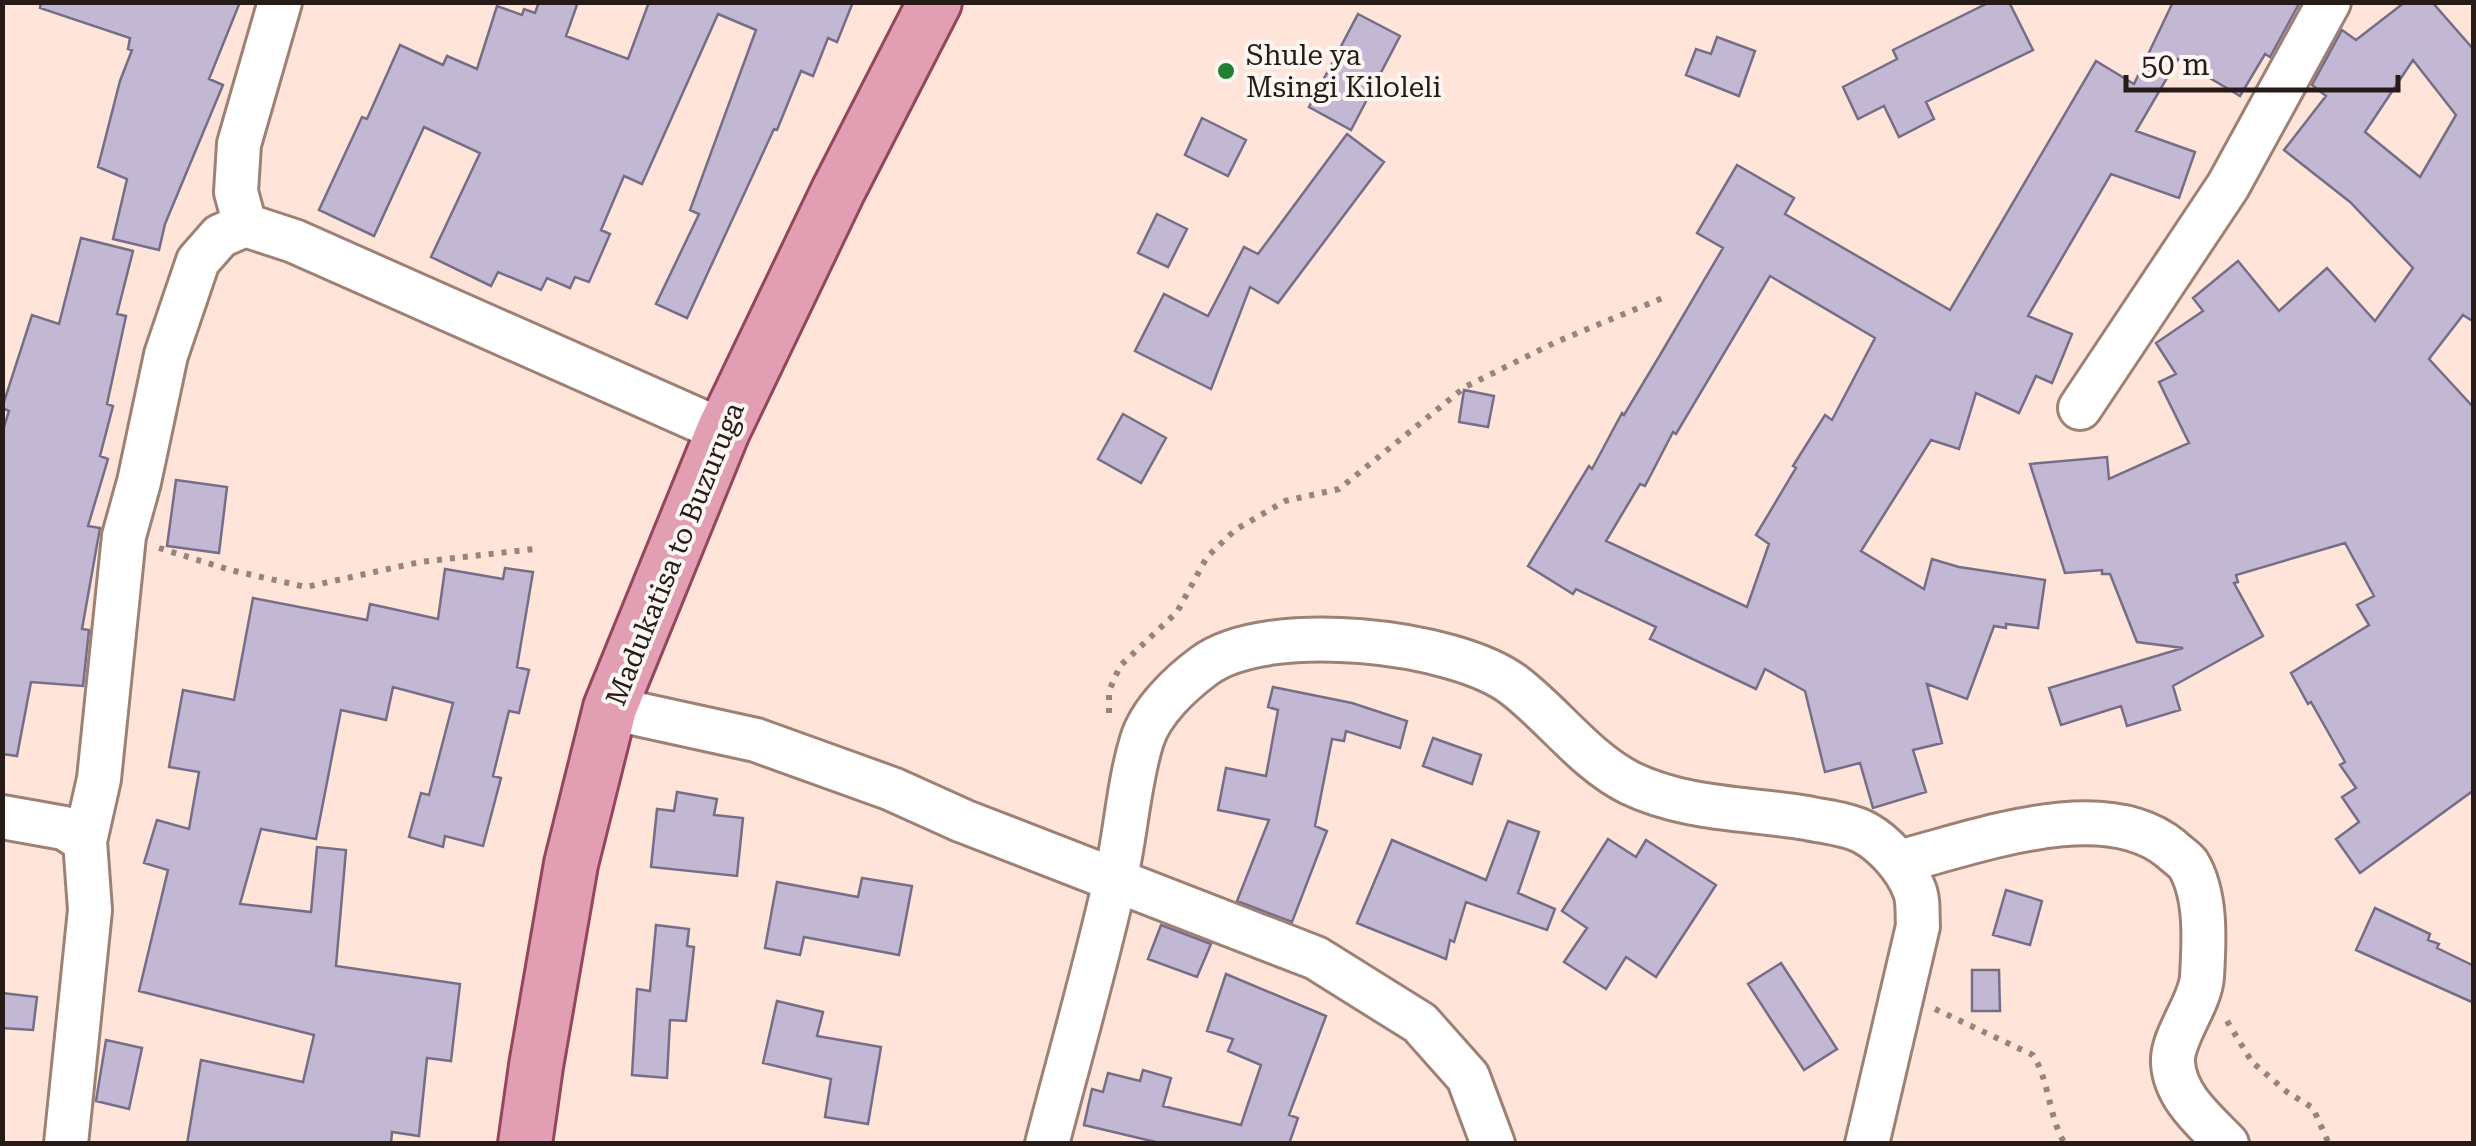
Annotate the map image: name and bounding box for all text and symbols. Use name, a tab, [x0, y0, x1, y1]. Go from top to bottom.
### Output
scale bar	[2126, 30, 2398, 92]
place label: Shule ya Msingi Kiloleli	[1246, 39, 1441, 104]
text: 50 m	[2141, 47, 2210, 82]
marker: Shule ya Msingi Kiloleli	[1215, 60, 1237, 82]
street label: Madukatisa to Buzuruga	[599, 398, 751, 710]

